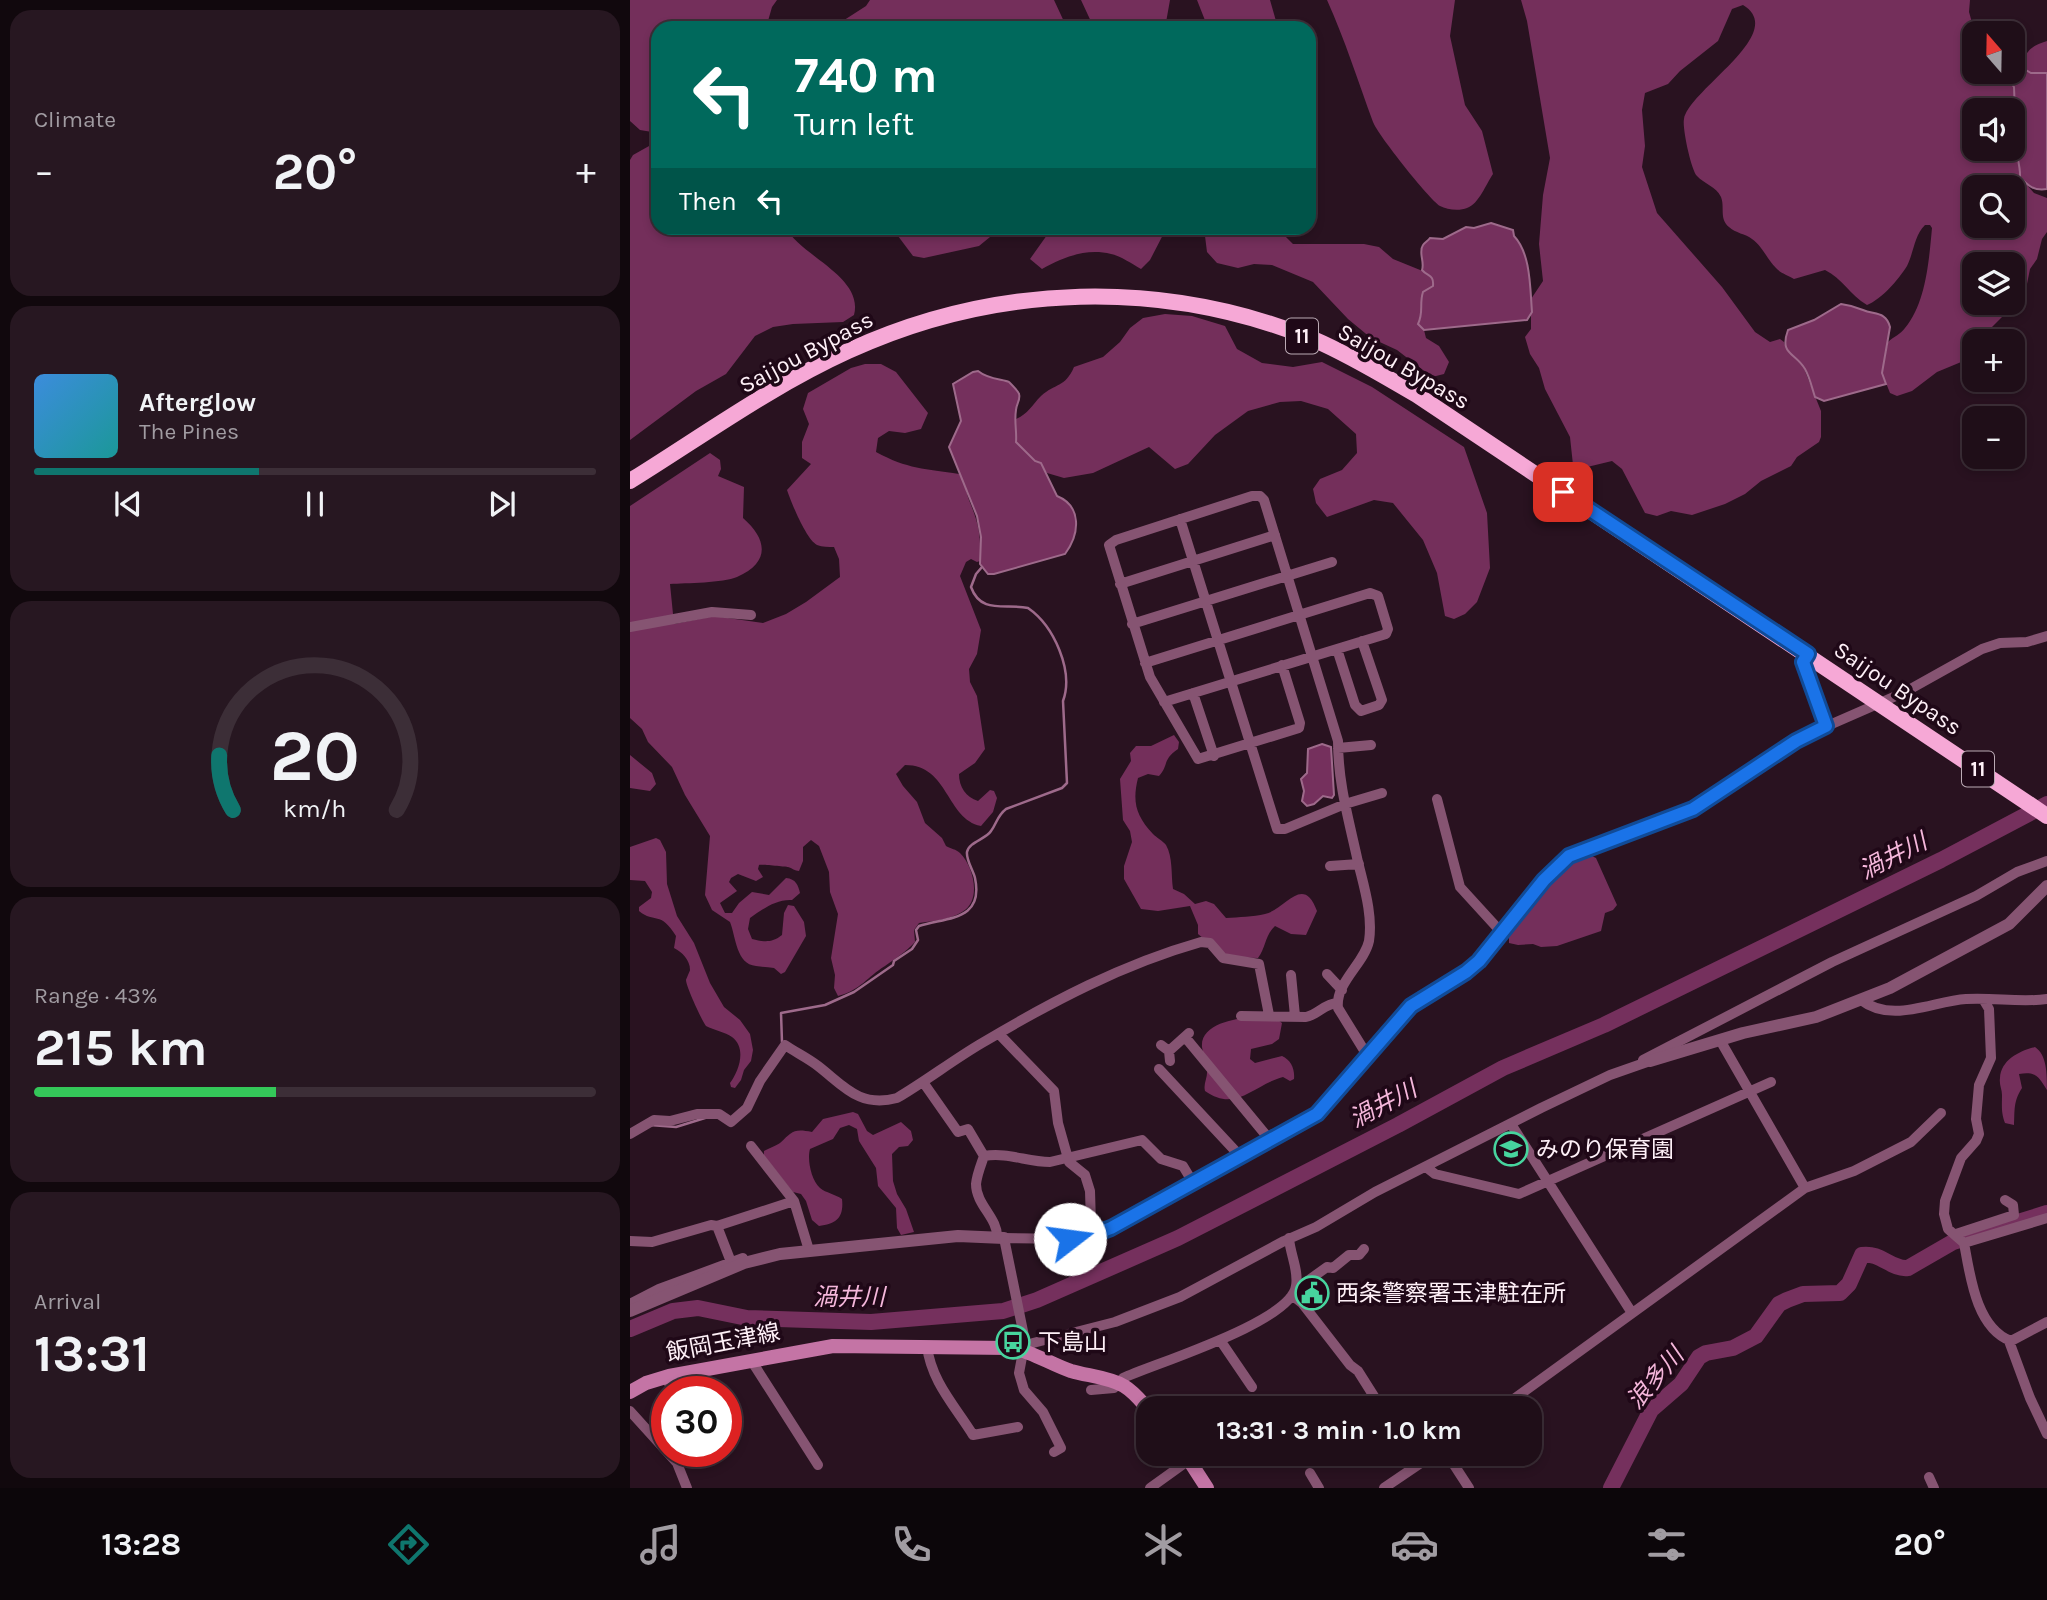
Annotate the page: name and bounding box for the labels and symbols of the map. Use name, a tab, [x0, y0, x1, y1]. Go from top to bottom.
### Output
north arrow	[1962, 21, 2025, 84]
street label: Saijou Bypass	[735, 306, 878, 399]
road number: 11	[1286, 318, 1318, 354]
street label: Saijou Bypass	[1333, 318, 1475, 415]
pin	[1533, 462, 1593, 522]
street label: Saijou Bypass	[1829, 636, 1967, 741]
road number: 11	[1962, 752, 1994, 786]
water label: 渦井川	[1855, 826, 1934, 885]
water label: 渦井川	[1345, 1073, 1424, 1133]
school or university icon: みのり保育園	[1492, 1130, 1530, 1168]
place label: みのり保育園	[1536, 1136, 1674, 1163]
position arrow	[1033, 1202, 1107, 1276]
public building icon: 西条警察署玉津駐在所	[1293, 1274, 1331, 1312]
place label: 西条警察署玉津駐在所	[1336, 1280, 1566, 1307]
water label: 渦井川	[813, 1283, 888, 1311]
street label: 飯岡玉津線	[664, 1318, 782, 1367]
bus stop icon: 下島山	[994, 1323, 1032, 1361]
place label: 下島山	[1038, 1329, 1107, 1356]
water label: 浪多川	[1621, 1339, 1691, 1414]
speed limit sign: 30	[651, 1376, 742, 1467]

